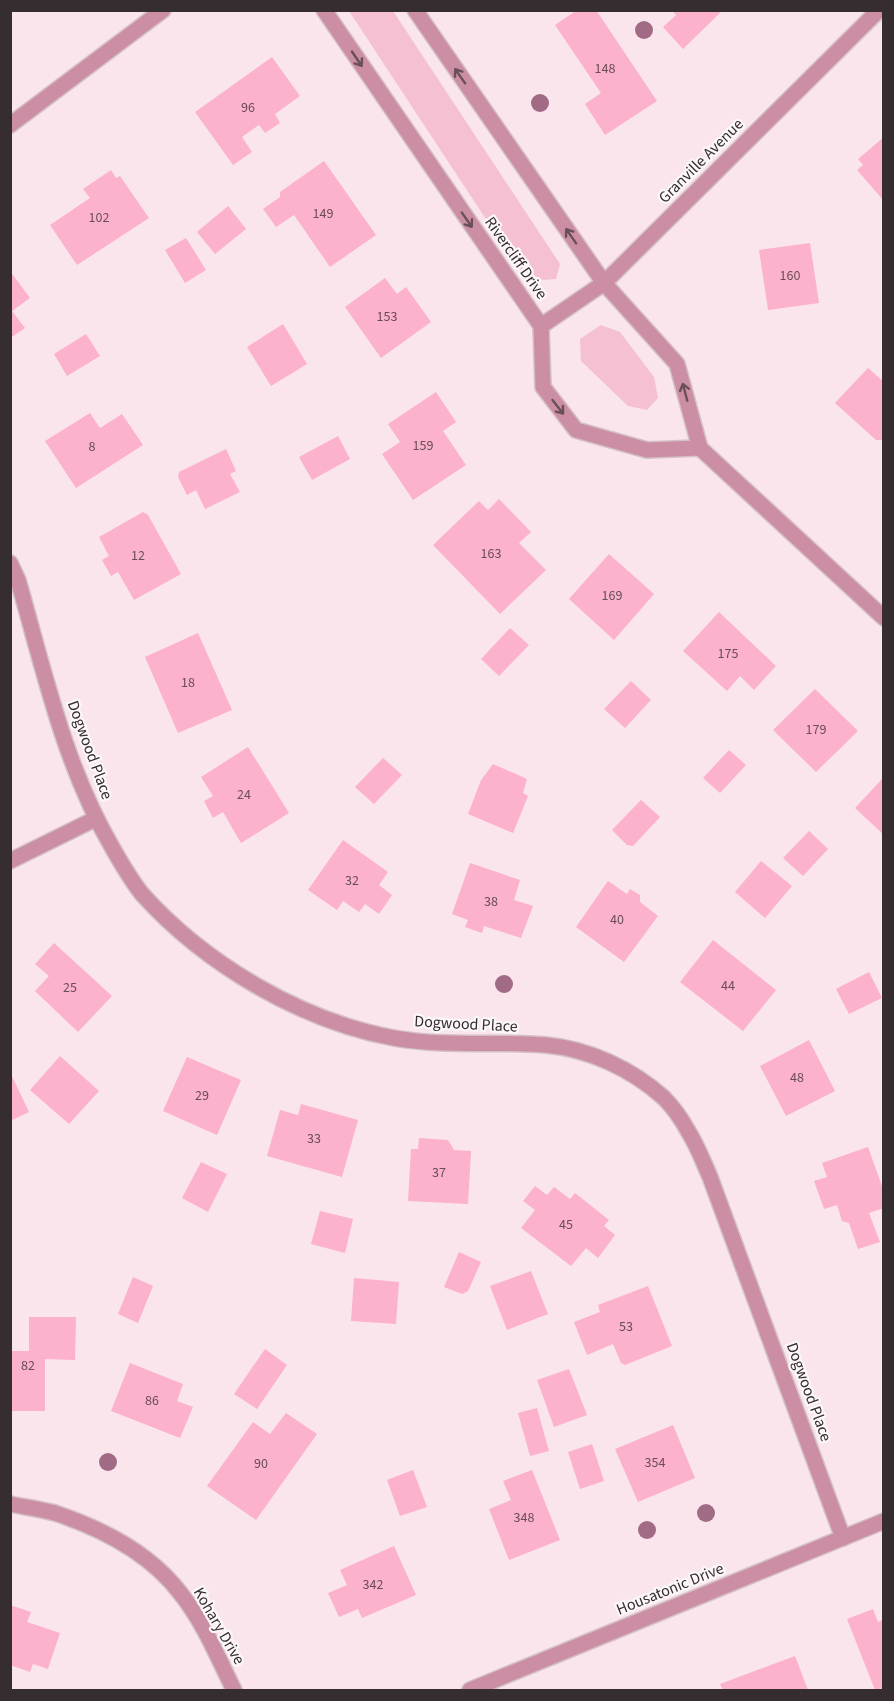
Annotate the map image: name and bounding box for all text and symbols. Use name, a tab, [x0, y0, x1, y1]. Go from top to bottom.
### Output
one-way arrow	[351, 50, 363, 67]
house number: 148	[595, 59, 615, 79]
one-way arrow	[454, 68, 466, 84]
house number: 96	[241, 98, 255, 118]
street label: Granville Avenue	[654, 114, 748, 208]
house number: 149	[313, 204, 333, 224]
house number: 102	[89, 208, 109, 228]
one-way arrow	[461, 211, 473, 227]
street label: Rivercliff Drive	[479, 212, 553, 304]
one-way arrow	[565, 228, 577, 244]
house number: 160	[780, 266, 800, 286]
house number: 153	[377, 307, 397, 327]
one-way arrow	[678, 382, 690, 401]
one-way arrow	[552, 399, 565, 415]
house number: 159	[413, 436, 433, 456]
house number: 8	[89, 437, 96, 457]
house number: 163	[481, 544, 501, 564]
house number: 12	[131, 546, 145, 566]
house number: 169	[602, 586, 622, 606]
house number: 175	[718, 644, 738, 664]
house number: 18	[181, 673, 195, 693]
street label: Dogwood Place	[62, 698, 118, 802]
house number: 179	[806, 720, 826, 740]
house number: 24	[237, 785, 251, 805]
house number: 32	[345, 871, 359, 891]
house number: 38	[484, 892, 498, 912]
house number: 40	[610, 910, 624, 930]
house number: 44	[721, 976, 735, 996]
house number: 25	[63, 978, 77, 998]
street label: Dogwood Place	[414, 1010, 518, 1038]
house number: 48	[790, 1068, 804, 1088]
house number: 29	[195, 1086, 209, 1106]
house number: 33	[307, 1129, 321, 1149]
house number: 37	[432, 1163, 446, 1183]
house number: 45	[559, 1215, 573, 1235]
house number: 53	[619, 1317, 633, 1337]
street label: Dogwood Place	[781, 1340, 837, 1444]
house number: 82	[21, 1356, 35, 1376]
house number: 86	[145, 1391, 159, 1411]
house number: 354	[645, 1453, 665, 1473]
house number: 90	[254, 1454, 268, 1474]
house number: 348	[514, 1508, 534, 1528]
street label: Housatonic Drive	[613, 1557, 727, 1621]
house number: 342	[363, 1575, 383, 1595]
street label: Kohary Drive	[188, 1583, 250, 1669]

